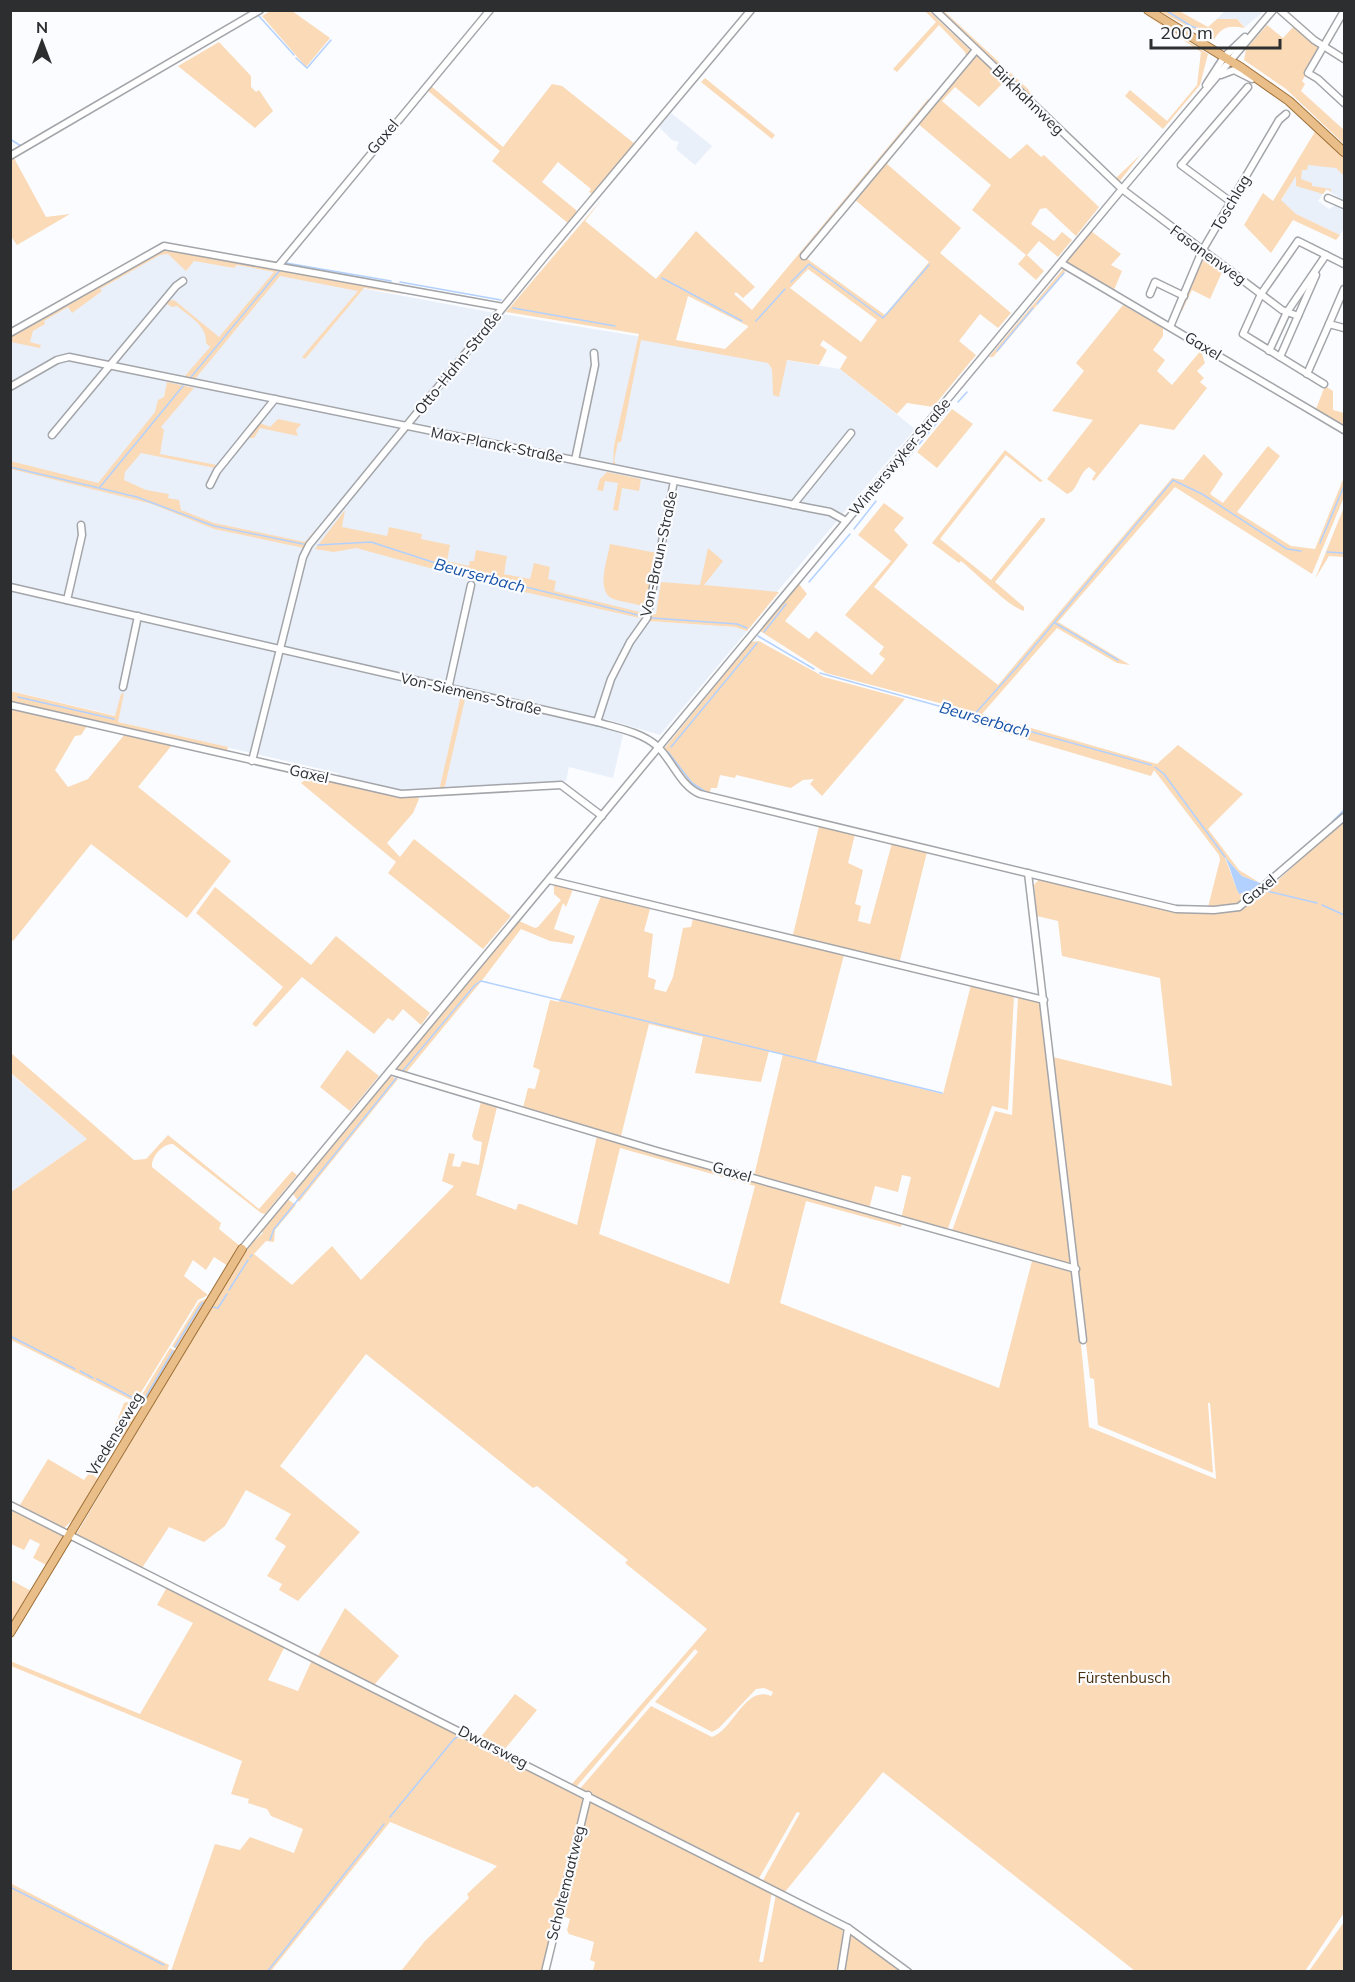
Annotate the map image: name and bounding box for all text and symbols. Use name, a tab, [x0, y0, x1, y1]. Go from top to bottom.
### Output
north arrow	[12, 12, 72, 72]
scale bar	[1151, 12, 1280, 50]
text: N	[36, 17, 48, 37]
text: 200 m	[1160, 21, 1213, 44]
street label: Birkhahnweg	[989, 61, 1068, 139]
street label: Gaxel	[363, 115, 403, 158]
street label: Toschlag	[1207, 171, 1254, 234]
street label: Fasanenweg	[1167, 221, 1250, 289]
street label: Otto-Hahn-Straße	[410, 307, 505, 418]
street label: Gaxel	[1181, 327, 1225, 364]
street label: Winterswyker Straße	[845, 394, 954, 519]
street label: Max-Planck-Straße	[429, 422, 565, 467]
street label: Von-Braun-Straße	[636, 489, 681, 619]
water label: Beurserbach	[432, 553, 528, 597]
street label: Von-Siemens-Straße	[399, 668, 544, 719]
water label: Beurserbach	[937, 697, 1033, 741]
street label: Gaxel	[288, 760, 331, 787]
street label: Gaxel	[1237, 870, 1280, 909]
street label: Gaxel	[711, 1157, 754, 1186]
street label: Vredenseweg	[82, 1388, 147, 1479]
park label: Fürstenbusch	[1077, 1668, 1171, 1687]
street label: Dwarsweg	[455, 1721, 531, 1772]
street label: Scholtemaatweg	[542, 1823, 589, 1942]

